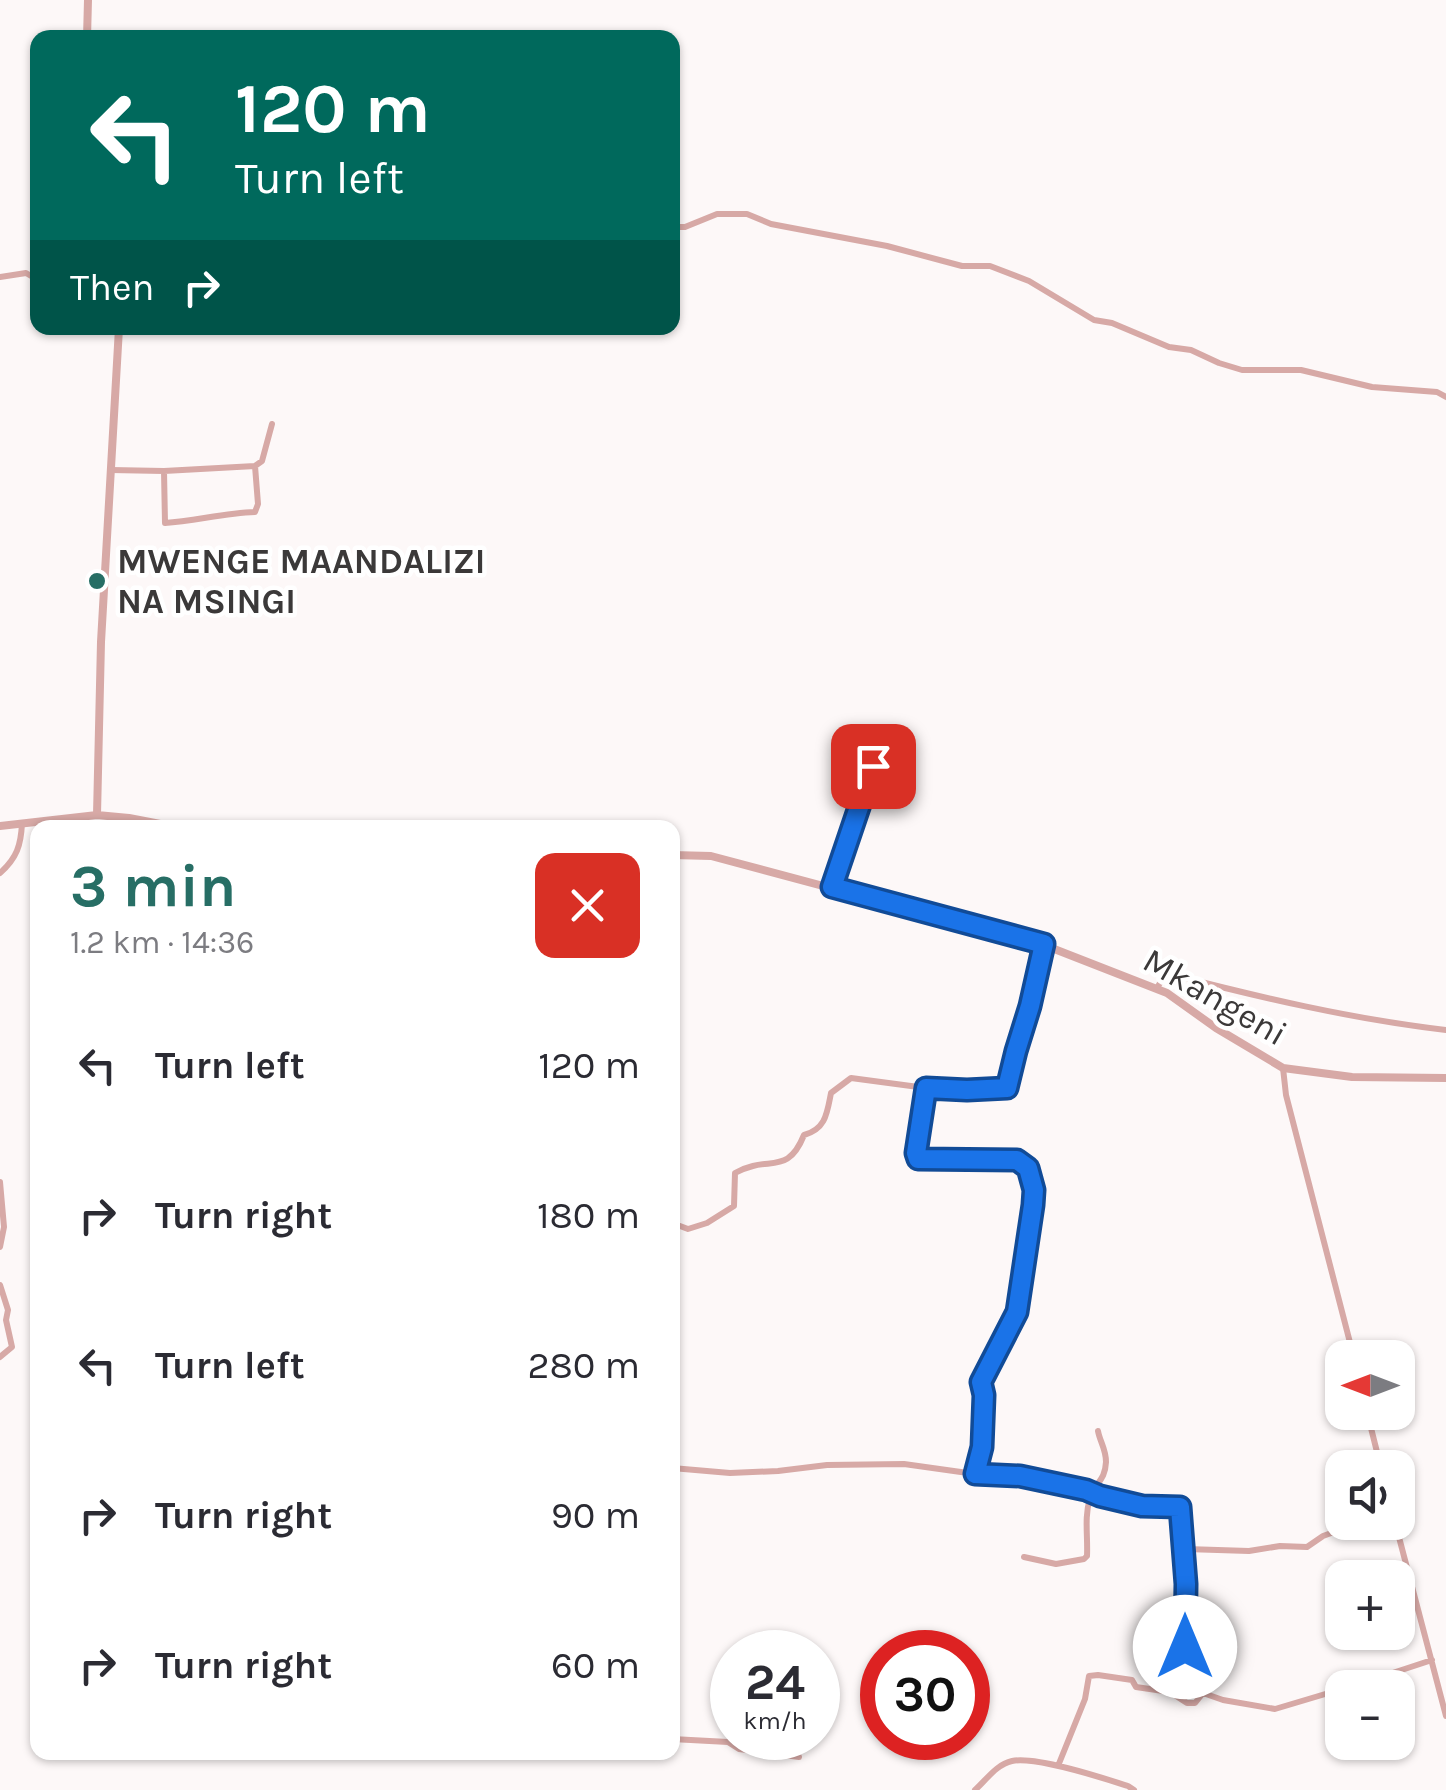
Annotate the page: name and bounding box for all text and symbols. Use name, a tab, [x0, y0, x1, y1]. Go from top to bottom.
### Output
text: 120 m	[235, 68, 431, 150]
icon: left	[70, 70, 200, 200]
text: Turn left	[235, 152, 404, 204]
icon: right	[174, 260, 229, 315]
text: Then	[70, 265, 154, 310]
place label: MWENGE MAANDALIZI NA MSINGI	[117, 541, 485, 622]
marker: MWENGE MAANDALIZI NA MSINGI	[86, 570, 108, 592]
pin	[831, 724, 916, 809]
icon: arrive	[846, 739, 901, 794]
text: 3 min	[70, 851, 237, 921]
button: close	[535, 853, 640, 958]
text: 1.2 km · 14:36	[70, 924, 254, 961]
street label: Mkangeni	[1136, 939, 1294, 1055]
icon: left	[70, 1038, 125, 1093]
text: Turn left	[155, 1043, 305, 1088]
text: 120 m	[538, 1043, 640, 1088]
icon: right	[70, 1188, 125, 1243]
text: Turn right	[155, 1193, 332, 1238]
text: 180 m	[537, 1193, 640, 1238]
icon: left	[70, 1338, 125, 1393]
north arrow	[1325, 1340, 1415, 1430]
map controls	[1325, 1340, 1415, 1760]
text: Turn left	[155, 1343, 305, 1388]
text: 280 m	[528, 1343, 640, 1388]
button: sound	[1325, 1450, 1415, 1540]
icon: right	[70, 1488, 125, 1543]
text: Turn right	[155, 1493, 332, 1538]
text: 90 m	[551, 1493, 640, 1538]
button: +	[1325, 1560, 1415, 1650]
position arrow	[1133, 1595, 1237, 1699]
speed limit sign: 30	[860, 1630, 990, 1760]
icon: right	[70, 1638, 125, 1693]
text: Turn right	[155, 1643, 332, 1688]
text: 60 m	[551, 1643, 640, 1688]
text: 24	[745, 1653, 805, 1712]
button: −	[1325, 1670, 1415, 1760]
text: km/h	[743, 1706, 807, 1735]

